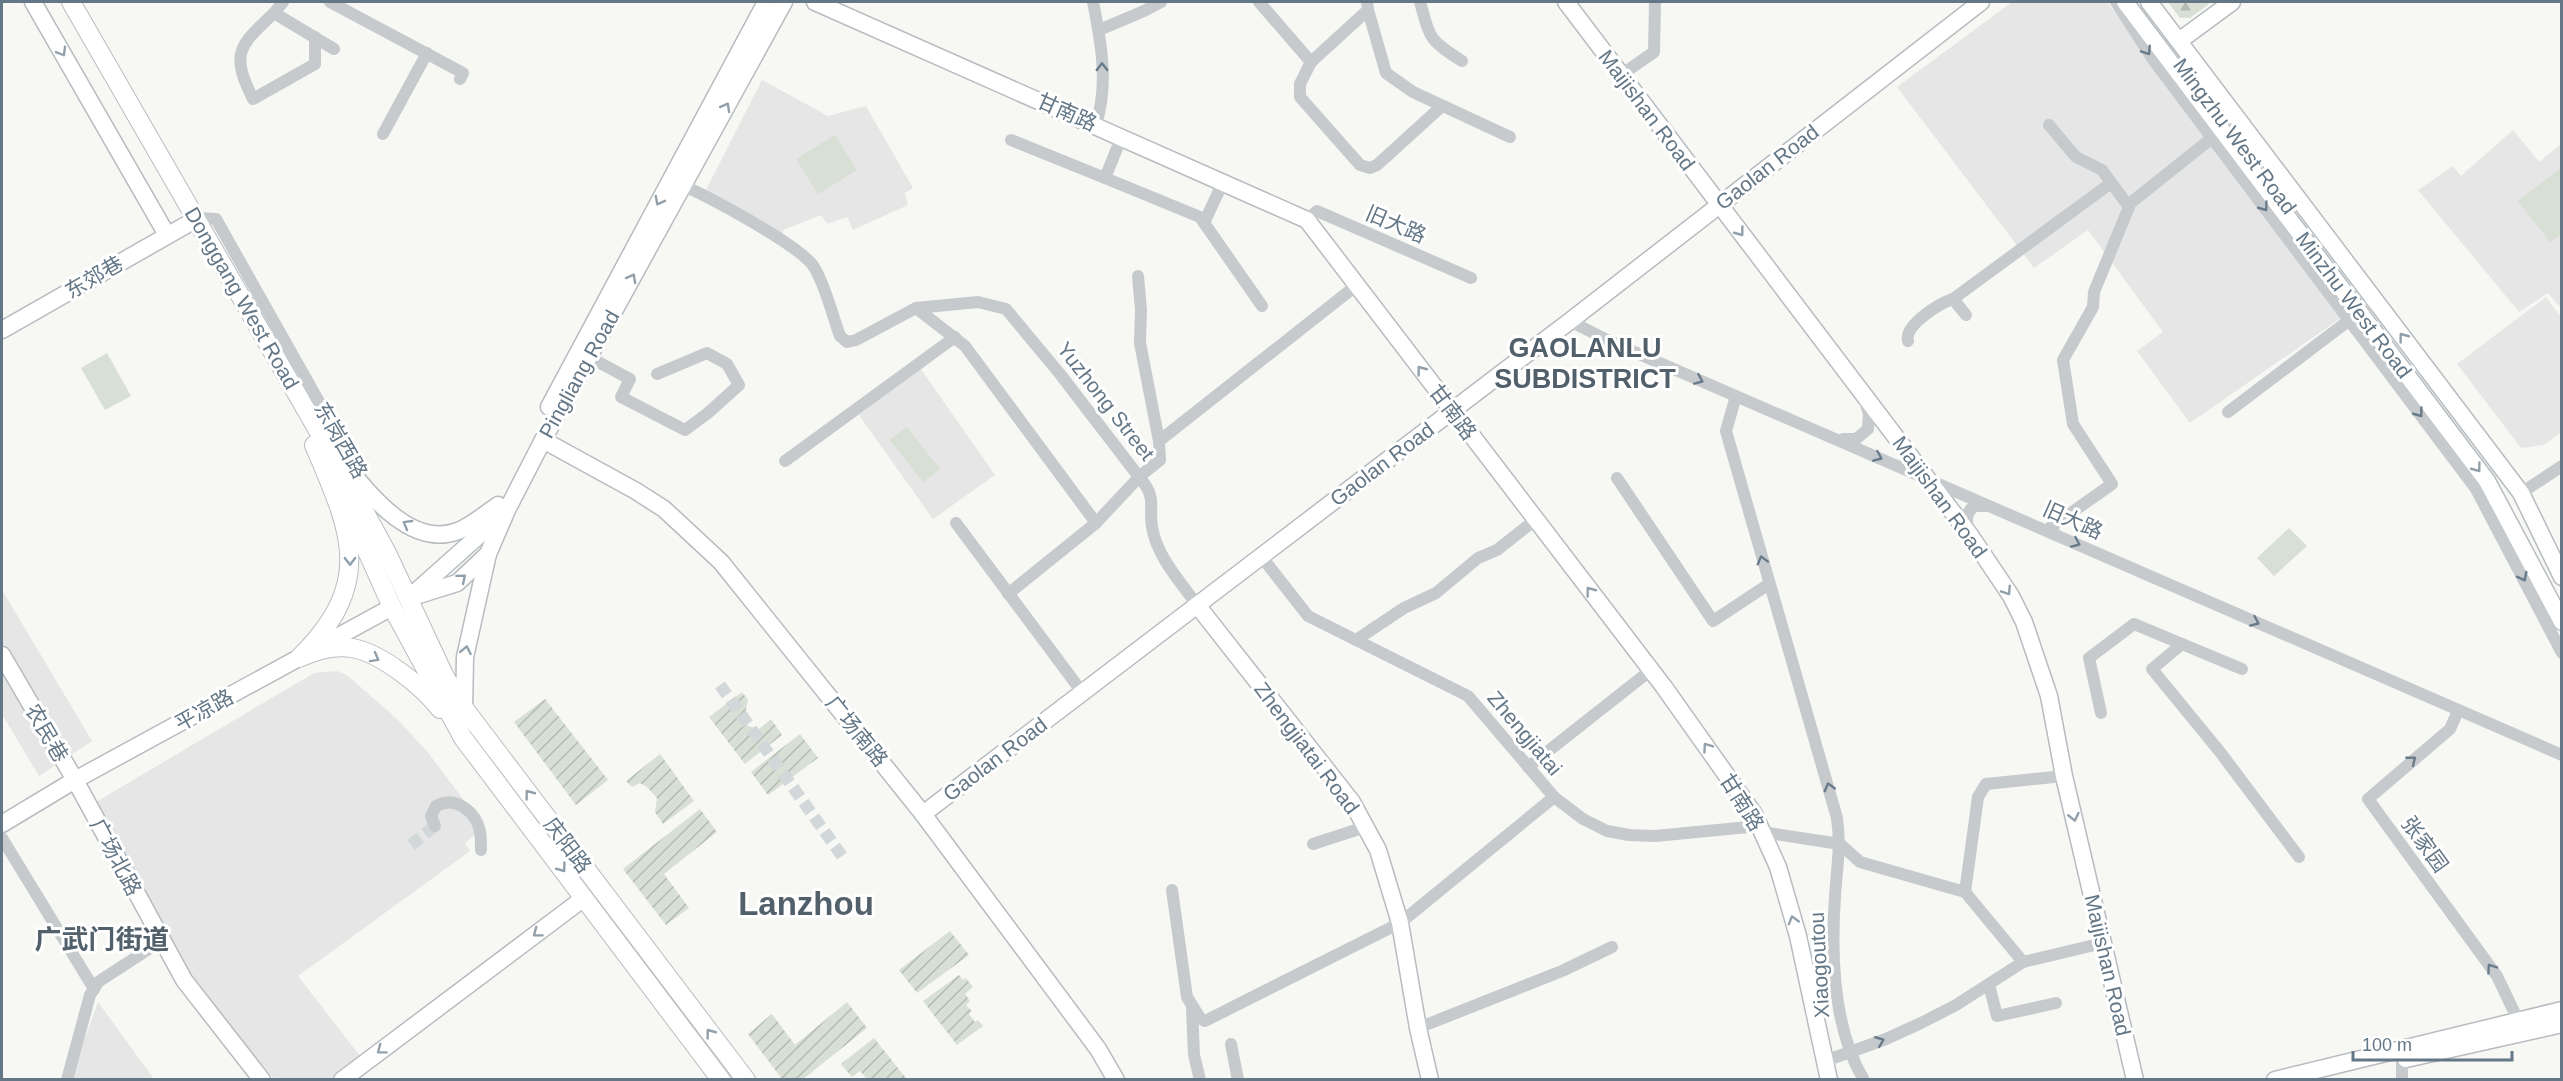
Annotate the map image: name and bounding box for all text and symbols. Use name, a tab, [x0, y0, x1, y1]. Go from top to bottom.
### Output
street label: Maijishan Road	[1594, 45, 1700, 175]
one-way arrow	[2140, 45, 2152, 55]
one-way arrow	[55, 46, 66, 56]
street label: Mingzhu West Road	[2169, 54, 2301, 218]
one-way arrow	[1096, 62, 1108, 71]
street label: 甘南路	[1034, 89, 1100, 135]
one-way arrow	[719, 103, 730, 114]
street label: Gaolan Road	[1711, 120, 1823, 214]
one-way arrow	[655, 195, 666, 206]
one-way arrow	[2257, 200, 2268, 211]
street label: 旧大路	[1363, 201, 1429, 247]
street label: Donggang West Road	[180, 203, 304, 393]
one-way arrow	[1733, 226, 1744, 237]
street label: Minzhu West Road	[2292, 227, 2416, 383]
street label: 东郊巷	[61, 251, 127, 303]
one-way arrow	[625, 274, 636, 285]
street label: Pingliang Road	[534, 306, 624, 442]
one-way arrow	[2399, 332, 2410, 343]
district label: GAOLANLU SUBDISTRICT	[1494, 333, 1676, 394]
street label: Yuzhong Street	[1053, 337, 1159, 465]
one-way arrow	[1417, 365, 1428, 376]
one-way arrow	[1693, 373, 1704, 385]
street label: 甘南路	[1425, 380, 1481, 444]
street label: 东岗西路	[310, 398, 372, 482]
one-way arrow	[2412, 407, 2423, 418]
street label: Gaolan Road	[1326, 418, 1438, 510]
street label: Maijishan Road	[1888, 432, 1992, 562]
one-way arrow	[1872, 450, 1883, 462]
one-way arrow	[2470, 462, 2481, 473]
street label: 旧大路	[2040, 497, 2106, 543]
one-way arrow	[403, 520, 413, 532]
one-way arrow	[2070, 536, 2081, 548]
one-way arrow	[1757, 555, 1769, 566]
one-way arrow	[344, 556, 356, 565]
one-way arrow	[2516, 571, 2527, 582]
one-way arrow	[455, 574, 466, 585]
one-way arrow	[2000, 584, 2011, 595]
one-way arrow	[1586, 587, 1597, 598]
one-way arrow	[2248, 614, 2259, 626]
one-way arrow	[459, 645, 472, 655]
one-way arrow	[369, 651, 379, 662]
street label: Zhengjiatai Road	[1250, 678, 1364, 818]
street label: 平凉路	[171, 685, 237, 735]
street label: Zhengjiatai	[1483, 686, 1567, 780]
street label: 广场南路	[822, 691, 892, 771]
street label: 农民巷	[21, 700, 73, 766]
street label: Gaolan Road	[939, 713, 1051, 805]
one-way arrow	[1703, 743, 1714, 754]
one-way arrow	[2405, 756, 2416, 767]
street label: 甘南路	[1716, 769, 1768, 835]
one-way arrow	[1823, 782, 1836, 792]
one-way arrow	[525, 789, 536, 800]
one-way arrow	[2066, 812, 2079, 822]
street label: 张家园	[2397, 812, 2453, 876]
street label: 庆阳路	[540, 813, 596, 877]
street label: 广场北路	[86, 815, 146, 899]
one-way arrow	[554, 862, 565, 873]
district label: Lanzhou	[738, 885, 874, 922]
street label: Maijishan Road	[2081, 892, 2135, 1038]
street label: Xiaogoutou	[1805, 911, 1833, 1019]
one-way arrow	[1788, 915, 1800, 926]
district label: 广武门街道	[35, 925, 170, 955]
one-way arrow	[533, 926, 544, 937]
one-way arrow	[2487, 964, 2498, 975]
scale bar	[2353, 1024, 2512, 1062]
one-way arrow	[707, 1029, 718, 1040]
text: 100 m	[2362, 1035, 2412, 1055]
one-way arrow	[1874, 1036, 1885, 1048]
one-way arrow	[377, 1042, 388, 1053]

